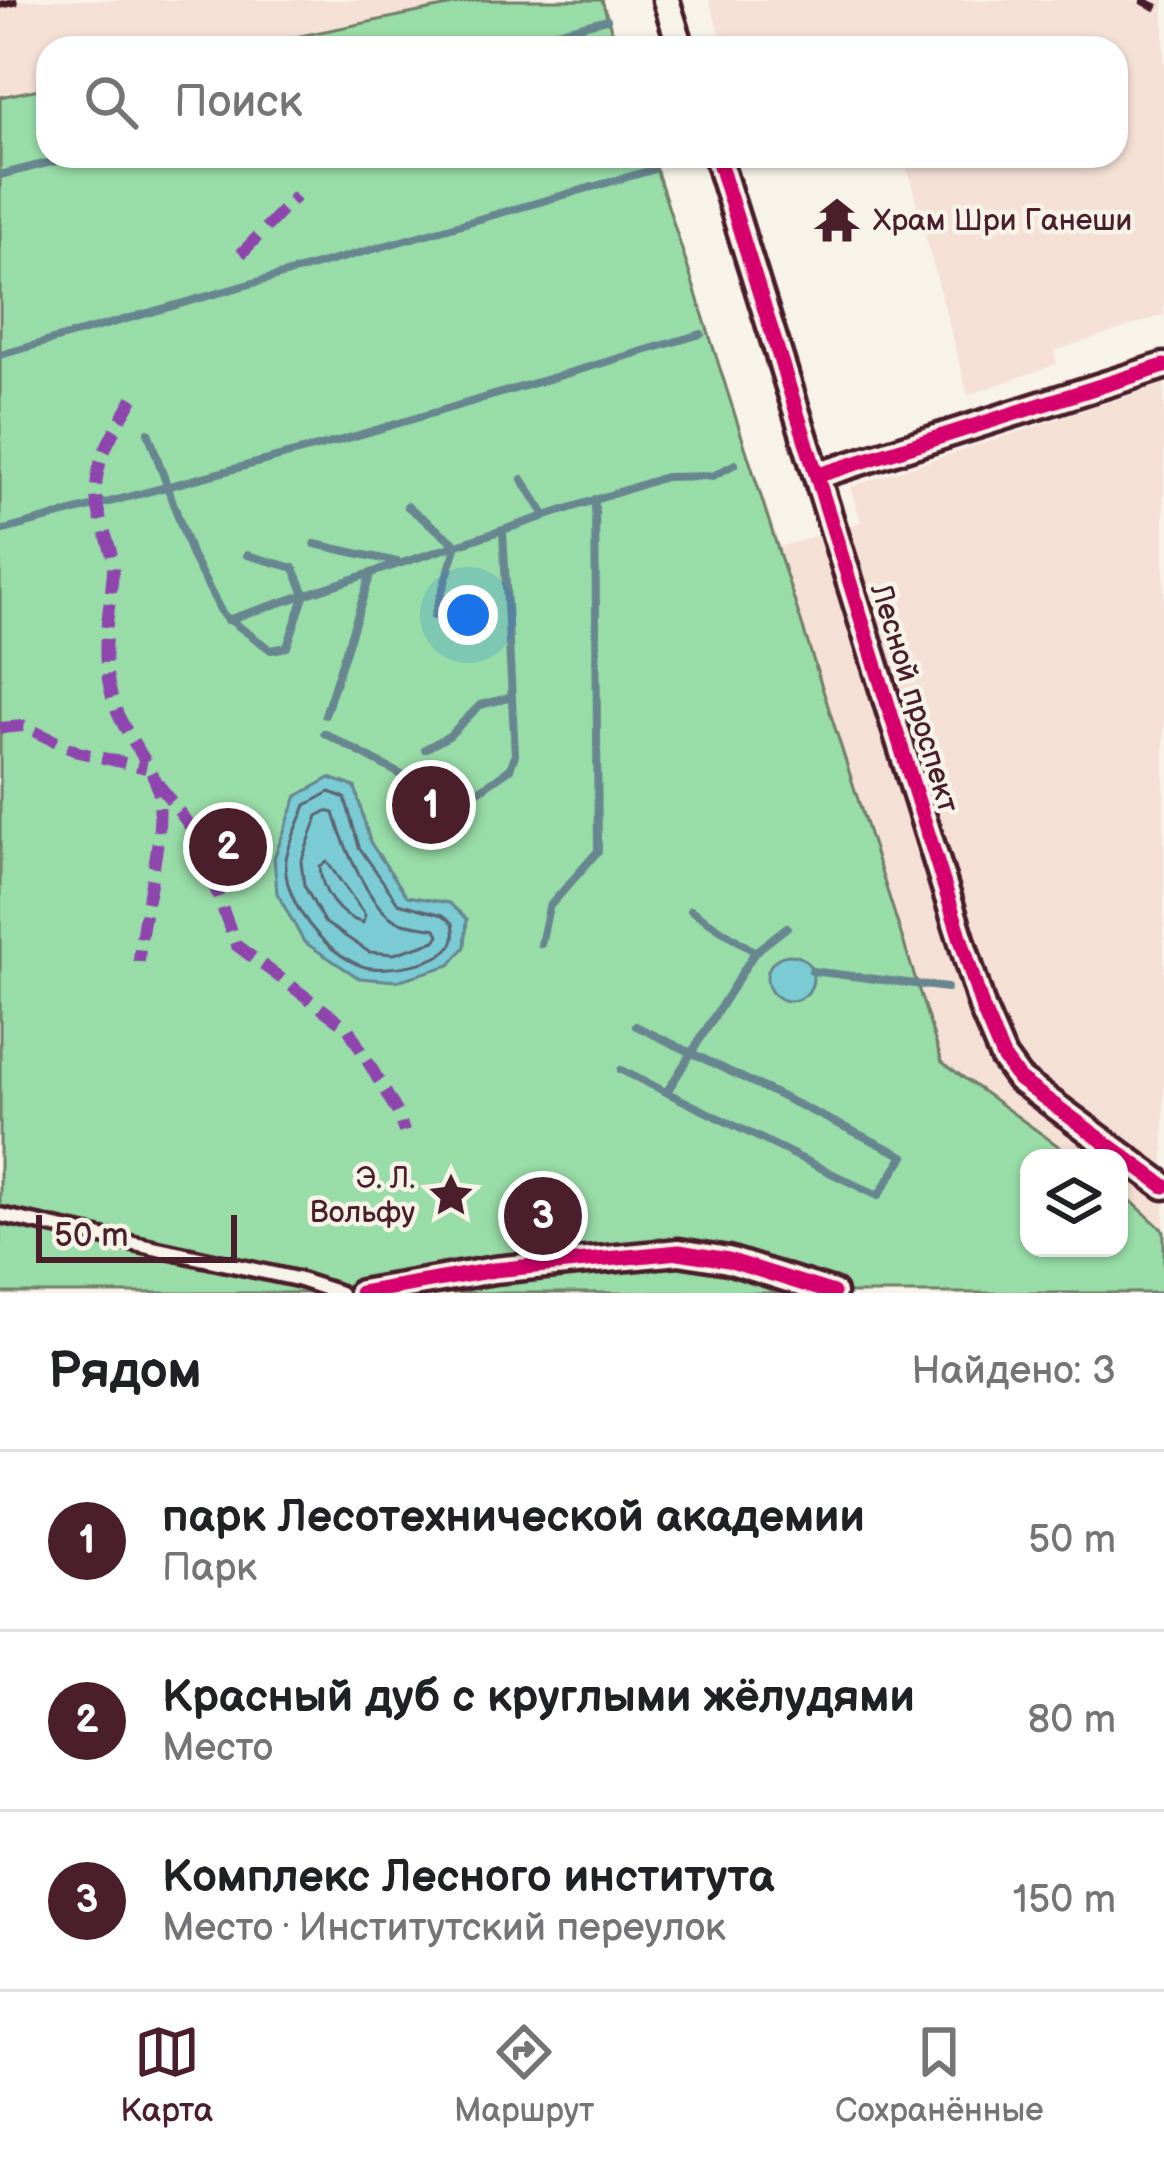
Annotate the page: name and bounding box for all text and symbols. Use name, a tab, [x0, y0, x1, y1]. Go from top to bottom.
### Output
search box	[36, 36, 1128, 168]
icon: search	[78, 69, 144, 135]
text: Поиск	[174, 75, 302, 130]
temple icon: Храм Шри Ганеши	[812, 195, 862, 245]
place label: Храм Шри Ганеши	[873, 203, 1132, 239]
street label: Лесной проспект	[862, 579, 966, 817]
your location	[438, 585, 498, 645]
pin: 1	[392, 760, 470, 850]
pin: 2	[189, 802, 267, 892]
map controls	[1020, 1149, 1128, 1257]
button: layers	[1020, 1149, 1128, 1257]
place label: Э. Л. Вольфу	[310, 1161, 415, 1231]
place icon: Э. Л. Вольфу	[426, 1170, 476, 1220]
pin: 3	[504, 1171, 582, 1261]
scale bar	[36, 1209, 237, 1262]
text: 50 m	[54, 1216, 129, 1256]
text: Рядом	[48, 1341, 202, 1402]
text: Найдено: 3	[911, 1348, 1116, 1395]
text: парк Лесотехнической академии	[162, 1490, 865, 1545]
text: 1	[79, 1517, 95, 1564]
text: 50 m	[1028, 1517, 1116, 1564]
text: Парк	[162, 1545, 257, 1592]
text: Красный дуб с круглыми жёлудями	[162, 1670, 915, 1725]
text: 2	[75, 1697, 99, 1744]
text: 80 m	[1028, 1697, 1116, 1744]
text: Место	[162, 1725, 273, 1772]
text: Комплекс Лесного института	[162, 1850, 774, 1905]
text: 3	[76, 1877, 98, 1924]
text: 150 m	[1013, 1877, 1116, 1924]
text: Место · Институтский переулок	[162, 1905, 726, 1952]
tab: Карта	[120, 2019, 213, 2131]
tab: Маршрут	[454, 2019, 594, 2131]
tab: Сохранённые	[835, 2019, 1044, 2131]

